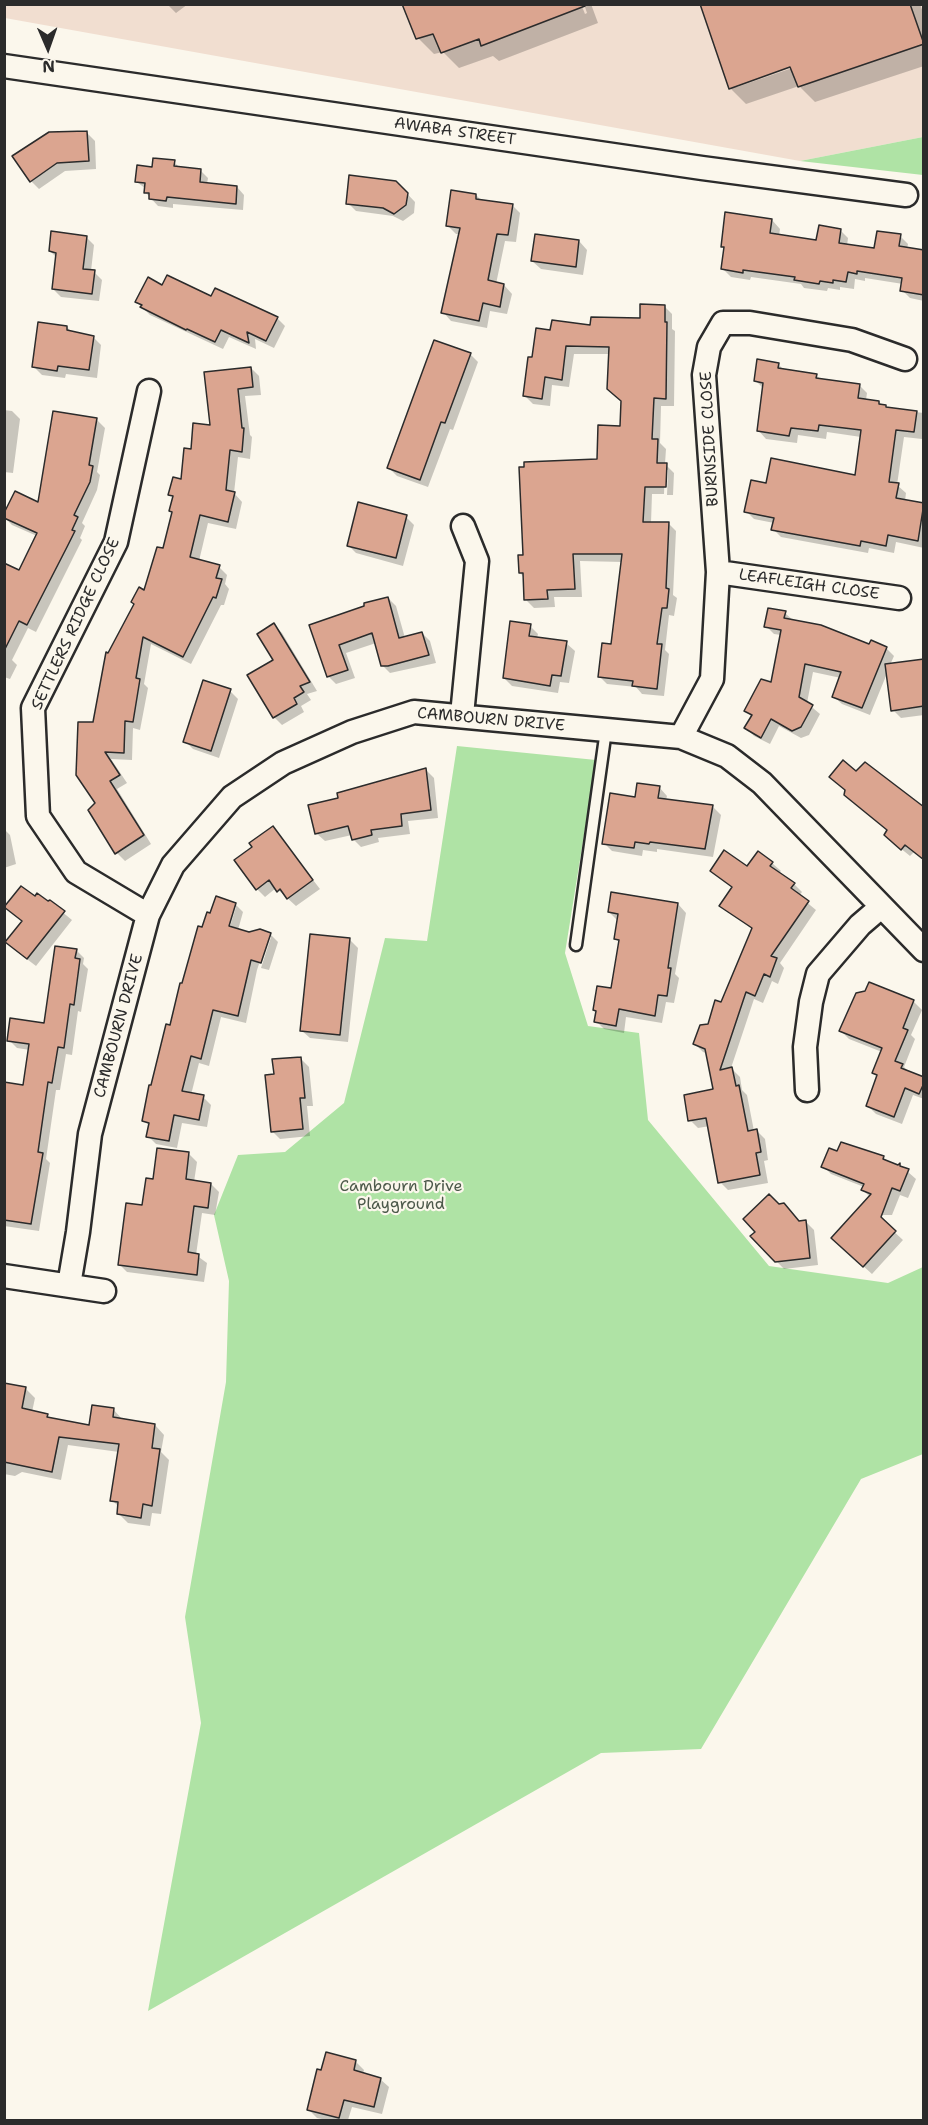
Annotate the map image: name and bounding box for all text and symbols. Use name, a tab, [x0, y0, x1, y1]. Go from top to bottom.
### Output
north arrow	[18, 18, 78, 78]
text: N	[42, 56, 55, 77]
street label: AWABA STREET	[393, 114, 517, 150]
street label: BURNSIDE CLOSE	[697, 371, 723, 507]
street label: SETTLERS RIDGE CLOSE	[28, 535, 124, 713]
street label: LEAFLEIGH CLOSE	[738, 566, 880, 604]
street label: CAMBOURN DRIVE	[416, 704, 566, 736]
street label: CAMBOURN DRIVE	[91, 952, 147, 1100]
park label: Cambourn Drive Playground	[339, 1177, 463, 1215]

